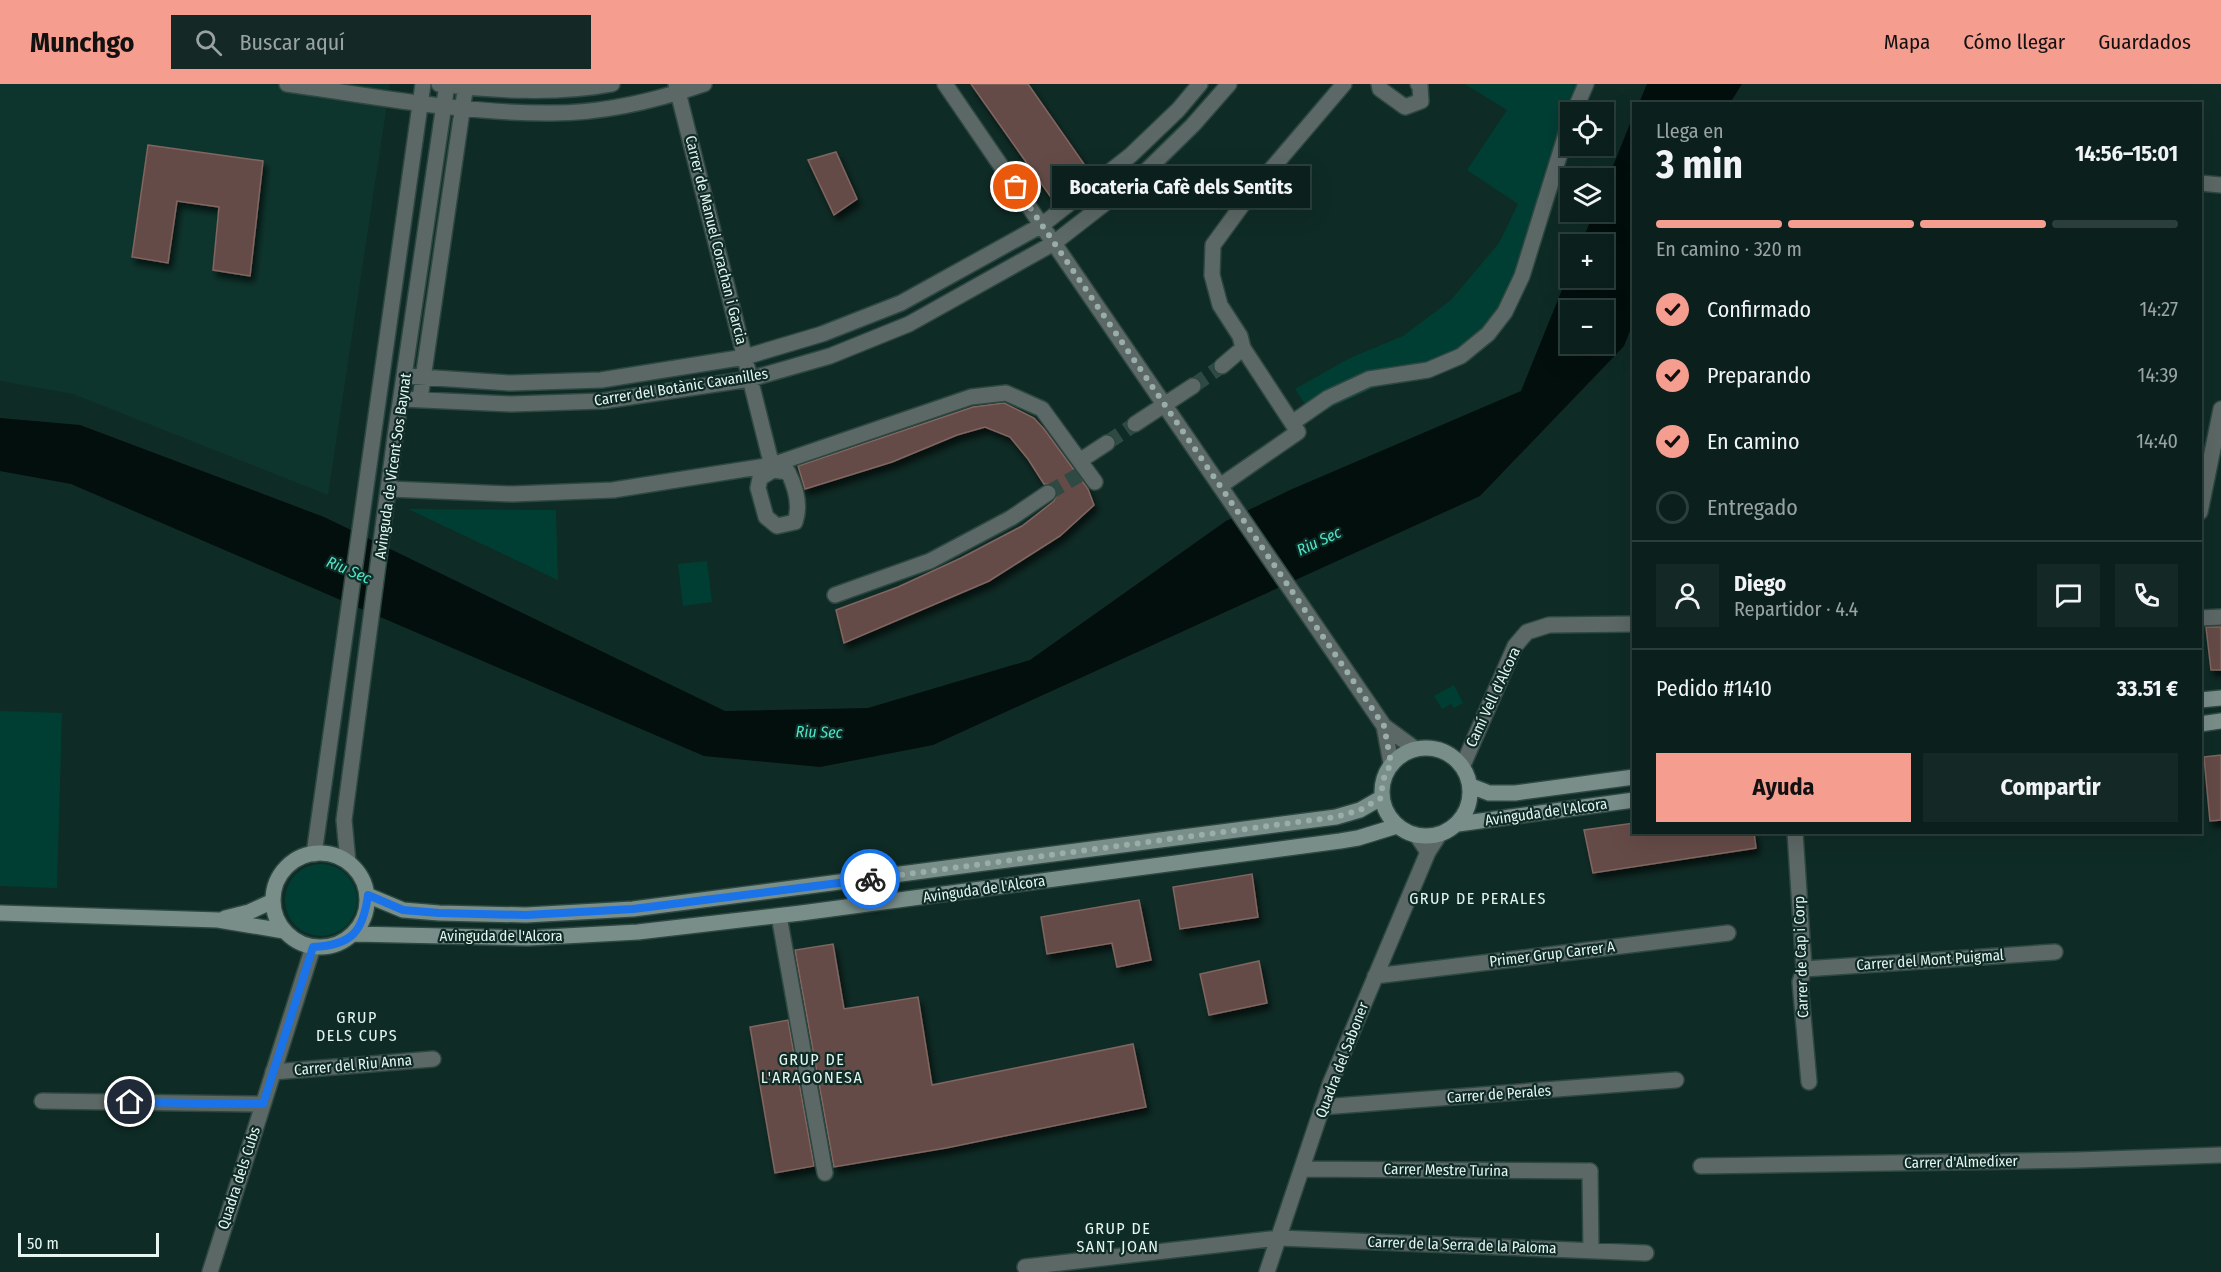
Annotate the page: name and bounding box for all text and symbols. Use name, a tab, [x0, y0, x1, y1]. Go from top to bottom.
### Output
search box	[171, 15, 591, 69]
text: Munchgo	[30, 26, 135, 59]
icon: search	[192, 26, 225, 59]
text: Buscar aquí	[240, 29, 345, 56]
text: Mapa	[1884, 29, 1930, 55]
text: Cómo llegar	[1963, 29, 2065, 55]
text: Guardados	[2098, 29, 2191, 55]
map controls	[1560, 102, 1614, 354]
button: locate	[1560, 102, 1614, 156]
text: Llega en	[1656, 119, 1724, 143]
street label: Carrer de Manuel Corachan i Garcia	[681, 134, 751, 346]
text: 14:56–15:01	[2075, 140, 2178, 167]
text: 3 min	[1656, 142, 1743, 188]
pin	[990, 161, 1041, 212]
callout: Bocateria Cafè dels Sentits	[1052, 166, 1310, 208]
button: layers	[1560, 168, 1614, 222]
icon: bag	[999, 170, 1032, 203]
text: Bocateria Cafè dels Sentits	[1069, 175, 1293, 199]
button: +	[1560, 234, 1614, 288]
text: En camino · 320 m	[1656, 237, 1802, 261]
icon: check	[1656, 293, 1689, 326]
text: Confirmado	[1707, 296, 1811, 323]
text: 14:27	[2140, 297, 2178, 321]
button: −	[1560, 300, 1614, 354]
icon: check	[1656, 359, 1689, 392]
text: Preparando	[1707, 362, 1811, 389]
text: 14:39	[2138, 363, 2178, 387]
street label: Carrer del Botànic Cavanilles	[593, 364, 769, 410]
street label: Avinguda de Vicent Sos Baynat	[371, 372, 415, 560]
icon: check	[1656, 425, 1689, 458]
text: En camino	[1707, 428, 1799, 455]
text: 14:40	[2136, 429, 2178, 453]
text: Entregado	[1707, 494, 1798, 521]
water label: Riu Sec	[1294, 522, 1344, 560]
water label: Riu Sec	[324, 552, 374, 588]
button: person	[1656, 564, 1719, 627]
button: chat	[2037, 564, 2100, 627]
button: phone	[2115, 564, 2178, 627]
text: Diego	[1734, 570, 1786, 597]
text: Repartidor · 4.4	[1734, 597, 1858, 621]
street label: Camí Vell d'Alcora	[1462, 644, 1524, 750]
text: Pedido #1410	[1656, 675, 1772, 702]
text: 33.51 €	[2117, 675, 2178, 702]
water label: Riu Sec	[795, 722, 843, 742]
button: Ayuda	[1656, 753, 1911, 822]
button: Compartir	[1923, 753, 2178, 822]
street label: Avinguda de l'Alcora	[1484, 795, 1608, 829]
courier	[840, 849, 900, 909]
icon: bike	[854, 863, 887, 896]
street label: Avinguda de l'Alcora	[922, 872, 1046, 906]
district label: GRUP DE PERALES	[1409, 889, 1547, 908]
street label: Carrer de Cap i Corp	[1790, 896, 1812, 1018]
street label: Avinguda de l'Alcora	[439, 927, 563, 945]
street label: Primer Grup Carrer A	[1488, 937, 1616, 971]
street label: Carrer del Mont Puigmal	[1856, 946, 2004, 974]
street label: Quadra del Saboner	[1312, 999, 1373, 1120]
district label: GRUP DELS CUPS	[316, 1008, 398, 1045]
district label: GRUP DE L'ARAGONESA	[761, 1050, 863, 1087]
street label: Carrer del Riu Anna	[293, 1051, 413, 1079]
pin	[104, 1076, 155, 1127]
street label: Carrer de Perales	[1446, 1081, 1552, 1107]
icon: home	[113, 1085, 146, 1118]
street label: Quadra dels Cubs	[214, 1124, 264, 1232]
street label: Carrer d'Almedíxer	[1904, 1152, 2019, 1172]
street label: Carrer Mestre Turina	[1384, 1160, 1508, 1180]
district label: GRUP DE SANT JOAN	[1076, 1219, 1160, 1256]
scale bar	[18, 1230, 159, 1258]
street label: Carrer de la Serra de la Paloma	[1367, 1233, 1557, 1257]
text: 50 m	[27, 1234, 59, 1253]

